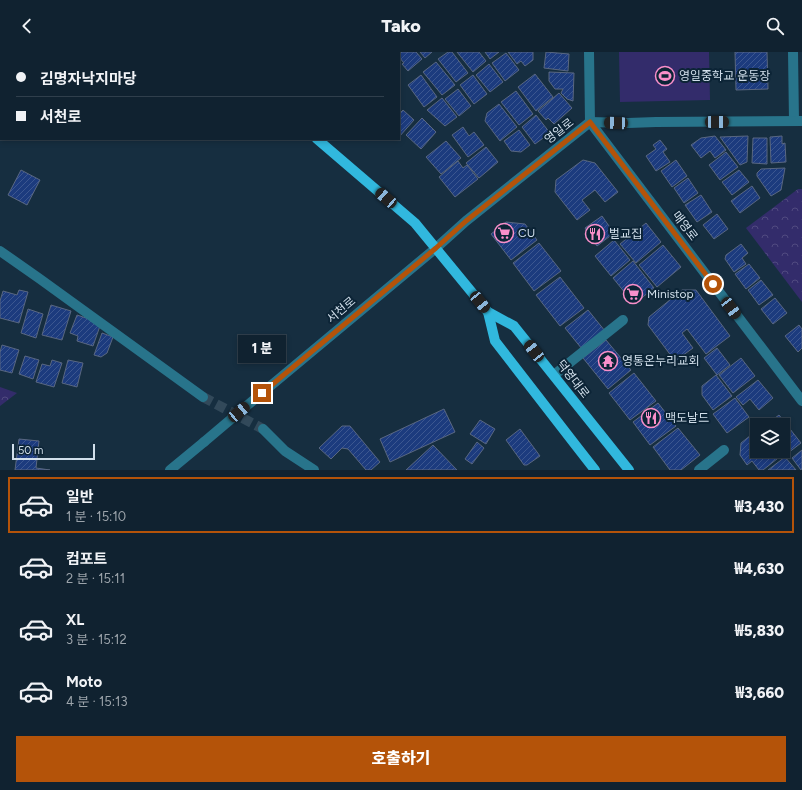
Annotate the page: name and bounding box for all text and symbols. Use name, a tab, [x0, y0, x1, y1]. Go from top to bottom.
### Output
icon: back	[16, 15, 38, 37]
text: Tako	[381, 15, 421, 37]
icon: search	[764, 15, 786, 37]
sports icon: 영일중학교 운동장	[654, 65, 676, 87]
place label: 영일중학교 운동장	[679, 69, 770, 83]
text: 김명자낙지마당	[40, 70, 137, 88]
text: 서천로	[40, 108, 81, 126]
street label: 영일로	[542, 115, 576, 147]
car	[705, 116, 729, 128]
car	[604, 117, 628, 129]
car	[373, 186, 399, 210]
street label: 매영로	[669, 209, 701, 243]
supermarket icon: CU	[493, 222, 515, 244]
restaurant icon: 벌교집	[584, 223, 606, 245]
place label: CU	[518, 226, 535, 240]
place label: 벌교집	[609, 227, 642, 241]
route start	[704, 275, 722, 293]
supermarket icon: Ministop	[622, 283, 644, 305]
place label: Ministop	[647, 287, 694, 301]
car	[468, 289, 492, 315]
street label: 서천로	[324, 294, 358, 326]
car	[719, 295, 743, 321]
callout: 1 분	[238, 335, 286, 363]
car	[522, 338, 546, 364]
text: 1 분	[252, 341, 272, 356]
temple icon: 영통온누리교회	[597, 350, 619, 372]
place label: 영통온누리교회	[622, 354, 699, 368]
street label: 덕영대로	[554, 357, 592, 401]
route end	[253, 384, 271, 402]
car	[226, 400, 252, 424]
restaurant icon: 맥도날드	[640, 407, 662, 429]
place label: 맥도날드	[665, 411, 709, 425]
map controls	[750, 418, 790, 458]
button: layers	[750, 418, 790, 458]
scale bar	[12, 442, 95, 461]
text: 50 m	[18, 444, 43, 457]
icon: car	[18, 487, 54, 523]
text: 일반	[66, 488, 94, 506]
text: ₩3,430	[735, 498, 784, 516]
text: 1 분 · 15:10	[66, 509, 126, 524]
icon: car	[18, 549, 54, 585]
text: 컴포트	[66, 550, 107, 568]
text: ₩4,630	[734, 560, 784, 578]
text: 2 분 · 15:11	[66, 571, 125, 586]
icon: car	[18, 611, 54, 647]
text: XL	[66, 611, 84, 629]
text: ₩5,830	[735, 622, 784, 640]
text: 3 분 · 15:12	[66, 632, 127, 647]
icon: car	[18, 673, 54, 709]
text: Moto	[66, 673, 102, 691]
text: ₩3,660	[735, 684, 784, 702]
text: 4 분 · 15:13	[66, 694, 128, 709]
button: 호출하기	[16, 736, 786, 782]

